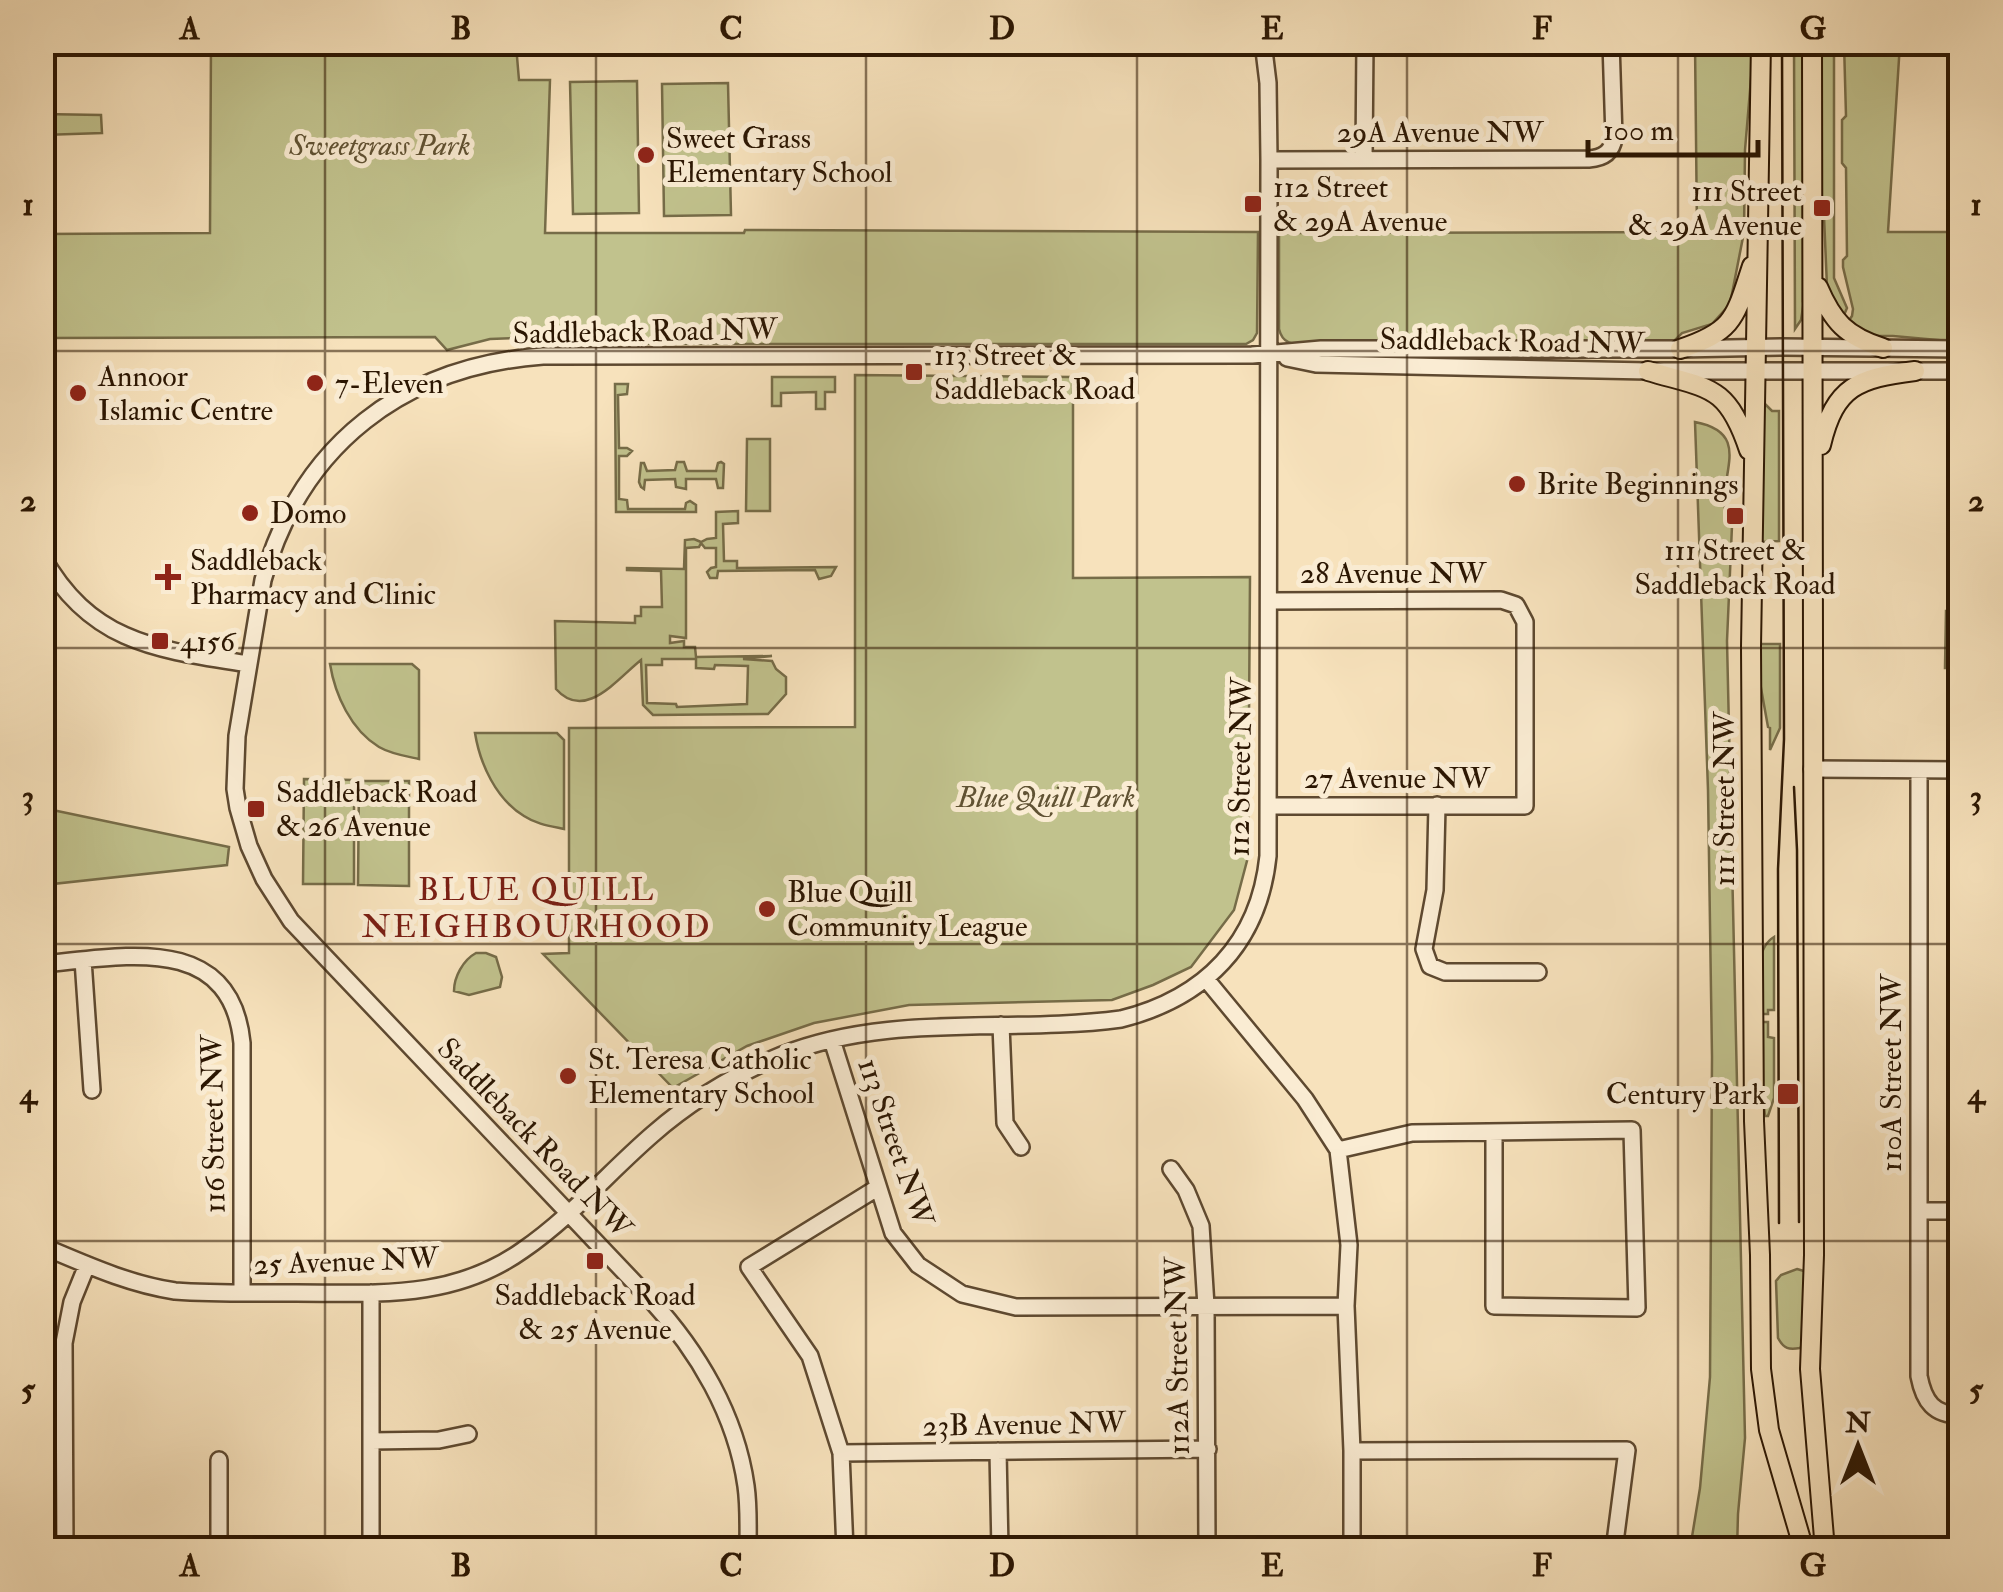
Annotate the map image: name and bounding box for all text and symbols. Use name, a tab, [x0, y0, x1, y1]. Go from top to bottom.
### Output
text: A	[178, 9, 201, 49]
text: B	[451, 9, 471, 49]
text: C	[719, 9, 743, 49]
text: D	[989, 9, 1015, 49]
text: E	[1260, 9, 1284, 49]
text: F	[1532, 9, 1552, 49]
text: G	[1800, 9, 1827, 49]
scale bar	[1588, 95, 1758, 157]
text: 100 m	[1603, 112, 1674, 149]
street label: 29A Avenue NW	[1337, 114, 1545, 151]
place label: Sweet Grass Elementary School	[666, 120, 893, 191]
park label: Sweetgrass Park	[288, 127, 471, 164]
marker: Sweet Grass Elementary School	[635, 144, 657, 166]
place label: 112 Street & 29A Avenue	[1273, 169, 1447, 240]
place label: 111 Street & 29A Avenue	[1628, 173, 1802, 244]
text: 1	[22, 185, 34, 225]
text: 1	[1970, 185, 1982, 225]
marker: 112 Street & 29A Avenue	[1242, 193, 1264, 215]
marker: 111 Street & 29A Avenue	[1811, 197, 1833, 219]
street label: Saddleback Road NW	[512, 311, 779, 352]
street label: Saddleback Road NW	[1379, 321, 1646, 362]
place label: 113 Street & Saddleback Road	[934, 337, 1135, 408]
place label: Annoor Islamic Centre	[97, 358, 273, 429]
marker: 113 Street & Saddleback Road	[903, 361, 925, 383]
place label: 7-Eleven	[335, 365, 444, 402]
marker: 7-Eleven	[304, 372, 326, 394]
marker: Annoor Islamic Centre	[67, 382, 89, 404]
place label: Brite Beginnings	[1537, 466, 1738, 503]
marker: Brite Beginnings	[1506, 473, 1528, 495]
text: 2	[20, 481, 36, 521]
text: 2	[1968, 481, 1984, 521]
place label: Domo	[270, 495, 346, 532]
marker: Domo	[239, 502, 261, 524]
marker: 111 Street & Saddleback Road	[1724, 505, 1746, 527]
place label: 111 Street & Saddleback Road	[1634, 532, 1836, 603]
place label: Saddleback Pharmacy and Clinic	[190, 542, 436, 613]
street label: 28 Avenue NW	[1300, 555, 1488, 592]
marker: Saddleback Pharmacy and Clinic	[155, 564, 181, 590]
place label: 4156	[180, 623, 237, 660]
marker: 4156	[149, 630, 171, 652]
street label: 112 Street NW	[1220, 676, 1261, 857]
street label: 111 Street NW	[1706, 710, 1743, 886]
street label: 27 Avenue NW	[1304, 760, 1491, 797]
place label: Saddleback Road & 26 Avenue	[276, 774, 477, 845]
text: 3	[22, 777, 34, 817]
text: 3	[1970, 777, 1982, 817]
park label: Blue Quill Park	[955, 779, 1135, 818]
marker: Saddleback Road & 26 Avenue	[245, 798, 267, 820]
district label: BLUE QUILL NEIGHBOURHOOD	[362, 870, 712, 947]
place label: Blue Quill Community League	[787, 874, 1027, 945]
marker: Blue Quill Community League	[756, 898, 778, 920]
street label: 110A Street NW	[1873, 973, 1910, 1172]
street label: Saddleback Road NW	[429, 1030, 641, 1248]
street label: 116 Street NW	[193, 1033, 234, 1214]
place label: St. Teresa Catholic Elementary School	[588, 1041, 815, 1112]
street label: 113 Street NW	[850, 1053, 942, 1232]
marker: St. Teresa Catholic Elementary School	[557, 1065, 579, 1087]
text: 4	[18, 1074, 38, 1114]
text: 4	[1966, 1074, 1986, 1114]
place label: Century Park	[1606, 1076, 1766, 1113]
marker: Century Park	[1775, 1081, 1801, 1107]
street label: 25 Avenue NW	[253, 1240, 441, 1283]
marker: Saddleback Road & 25 Avenue	[584, 1250, 606, 1272]
street label: 112A Street NW	[1157, 1255, 1198, 1455]
place label: Saddleback Road & 25 Avenue	[494, 1277, 696, 1348]
text: 5	[21, 1370, 36, 1410]
text: 5	[1969, 1370, 1984, 1410]
north arrow	[1808, 1397, 1908, 1497]
street label: 23B Avenue NW	[922, 1404, 1127, 1445]
text: N	[1844, 1406, 1871, 1441]
text: A	[178, 1546, 201, 1586]
text: B	[451, 1546, 471, 1586]
text: C	[719, 1546, 743, 1586]
text: D	[989, 1546, 1015, 1586]
text: E	[1260, 1546, 1284, 1586]
text: F	[1532, 1546, 1552, 1586]
text: G	[1800, 1546, 1827, 1586]

